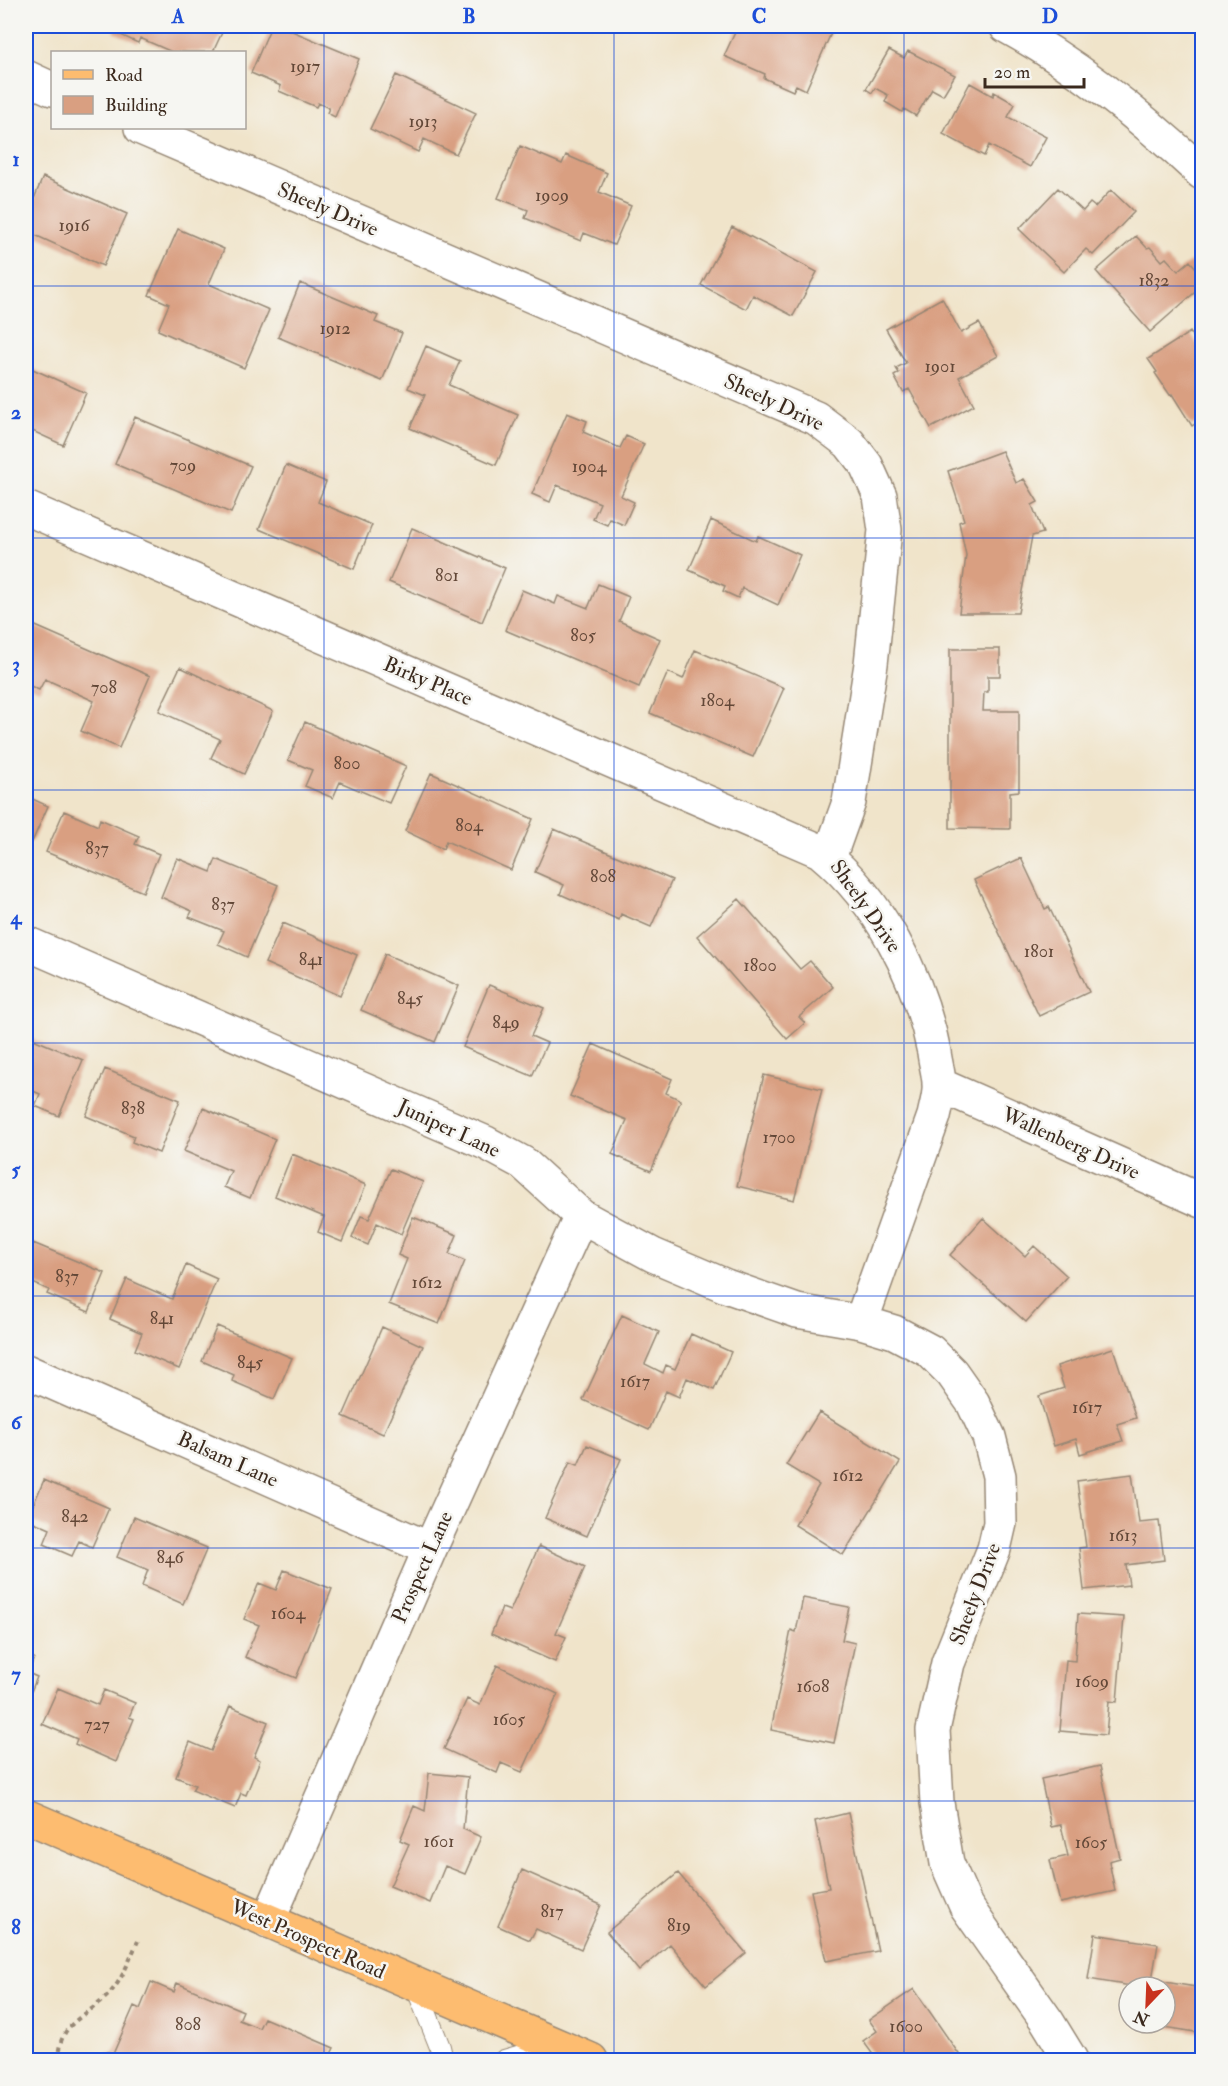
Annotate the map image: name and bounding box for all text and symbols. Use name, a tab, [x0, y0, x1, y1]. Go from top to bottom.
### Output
text: A	[171, 4, 185, 29]
text: B	[462, 4, 476, 29]
text: C	[752, 4, 766, 29]
text: D	[1042, 4, 1058, 29]
legend	[51, 51, 246, 129]
scale bar	[985, 51, 1084, 89]
house number: 1917	[290, 55, 320, 78]
text: 20 m	[994, 61, 1030, 84]
text: Road	[105, 64, 143, 87]
text: Building	[105, 94, 168, 117]
house number: 1913	[409, 110, 437, 133]
text: 1	[12, 147, 20, 172]
street label: Sheely Drive	[273, 176, 383, 243]
house number: 1909	[535, 184, 569, 207]
house number: 1916	[59, 214, 90, 237]
house number: 1832	[1139, 269, 1169, 292]
house number: 1912	[319, 317, 351, 340]
house number: 1901	[924, 355, 956, 378]
street label: Sheely Drive	[719, 368, 828, 437]
text: 2	[11, 400, 21, 425]
house number: 709	[170, 454, 196, 477]
house number: 1904	[572, 455, 608, 478]
house number: 801	[435, 564, 459, 587]
house number: 805	[570, 624, 596, 647]
street label: Birky Place	[379, 651, 477, 712]
text: 3	[12, 652, 20, 677]
house number: 708	[91, 676, 117, 699]
house number: 1804	[700, 689, 735, 712]
house number: 800	[334, 752, 360, 775]
house number: 804	[455, 814, 484, 837]
house number: 837	[85, 837, 109, 860]
street label: Sheely Drive	[824, 855, 908, 958]
house number: 808	[590, 865, 616, 888]
house number: 837	[211, 893, 235, 916]
text: 4	[10, 905, 23, 930]
house number: 1801	[1024, 940, 1054, 963]
house number: 841	[299, 948, 323, 971]
house number: 1800	[743, 954, 777, 977]
house number: 845	[397, 987, 423, 1010]
house number: 849	[492, 1011, 520, 1034]
street label: Juniper Lane	[392, 1092, 505, 1164]
house number: 838	[121, 1097, 145, 1120]
street label: Wallenberg Drive	[997, 1101, 1144, 1186]
house number: 1700	[762, 1126, 796, 1149]
text: 5	[12, 1157, 22, 1182]
house number: 837	[55, 1265, 79, 1288]
house number: 1612	[412, 1271, 442, 1294]
house number: 841	[150, 1307, 174, 1330]
house number: 845	[237, 1351, 263, 1374]
house number: 1617	[620, 1370, 650, 1393]
house number: 1617	[1072, 1396, 1102, 1419]
text: 6	[11, 1410, 23, 1435]
street label: Balsam Lane	[173, 1425, 283, 1494]
house number: 1612	[833, 1464, 863, 1487]
house number: 842	[61, 1505, 89, 1528]
street label: Prospect Lane	[386, 1507, 459, 1627]
house number: 1613	[1109, 1524, 1137, 1547]
street label: Sheely Drive	[944, 1539, 1007, 1649]
house number: 846	[156, 1546, 185, 1569]
house number: 1604	[271, 1602, 306, 1625]
text: 7	[11, 1662, 21, 1687]
house number: 1609	[1075, 1670, 1109, 1693]
house number: 1608	[796, 1675, 830, 1698]
house number: 1605	[493, 1708, 525, 1731]
house number: 727	[84, 1713, 110, 1736]
house number: 1601	[424, 1830, 454, 1853]
house number: 1605	[1075, 1831, 1107, 1854]
street label: West Prospect Road	[225, 1893, 390, 1986]
house number: 817	[540, 1900, 564, 1923]
house number: 819	[667, 1914, 691, 1937]
text: 8	[11, 1915, 21, 1940]
north arrow	[1117, 1975, 1177, 2035]
text: N	[1130, 2006, 1153, 2030]
house number: 808	[175, 2013, 201, 2036]
house number: 1600	[889, 2015, 923, 2038]

